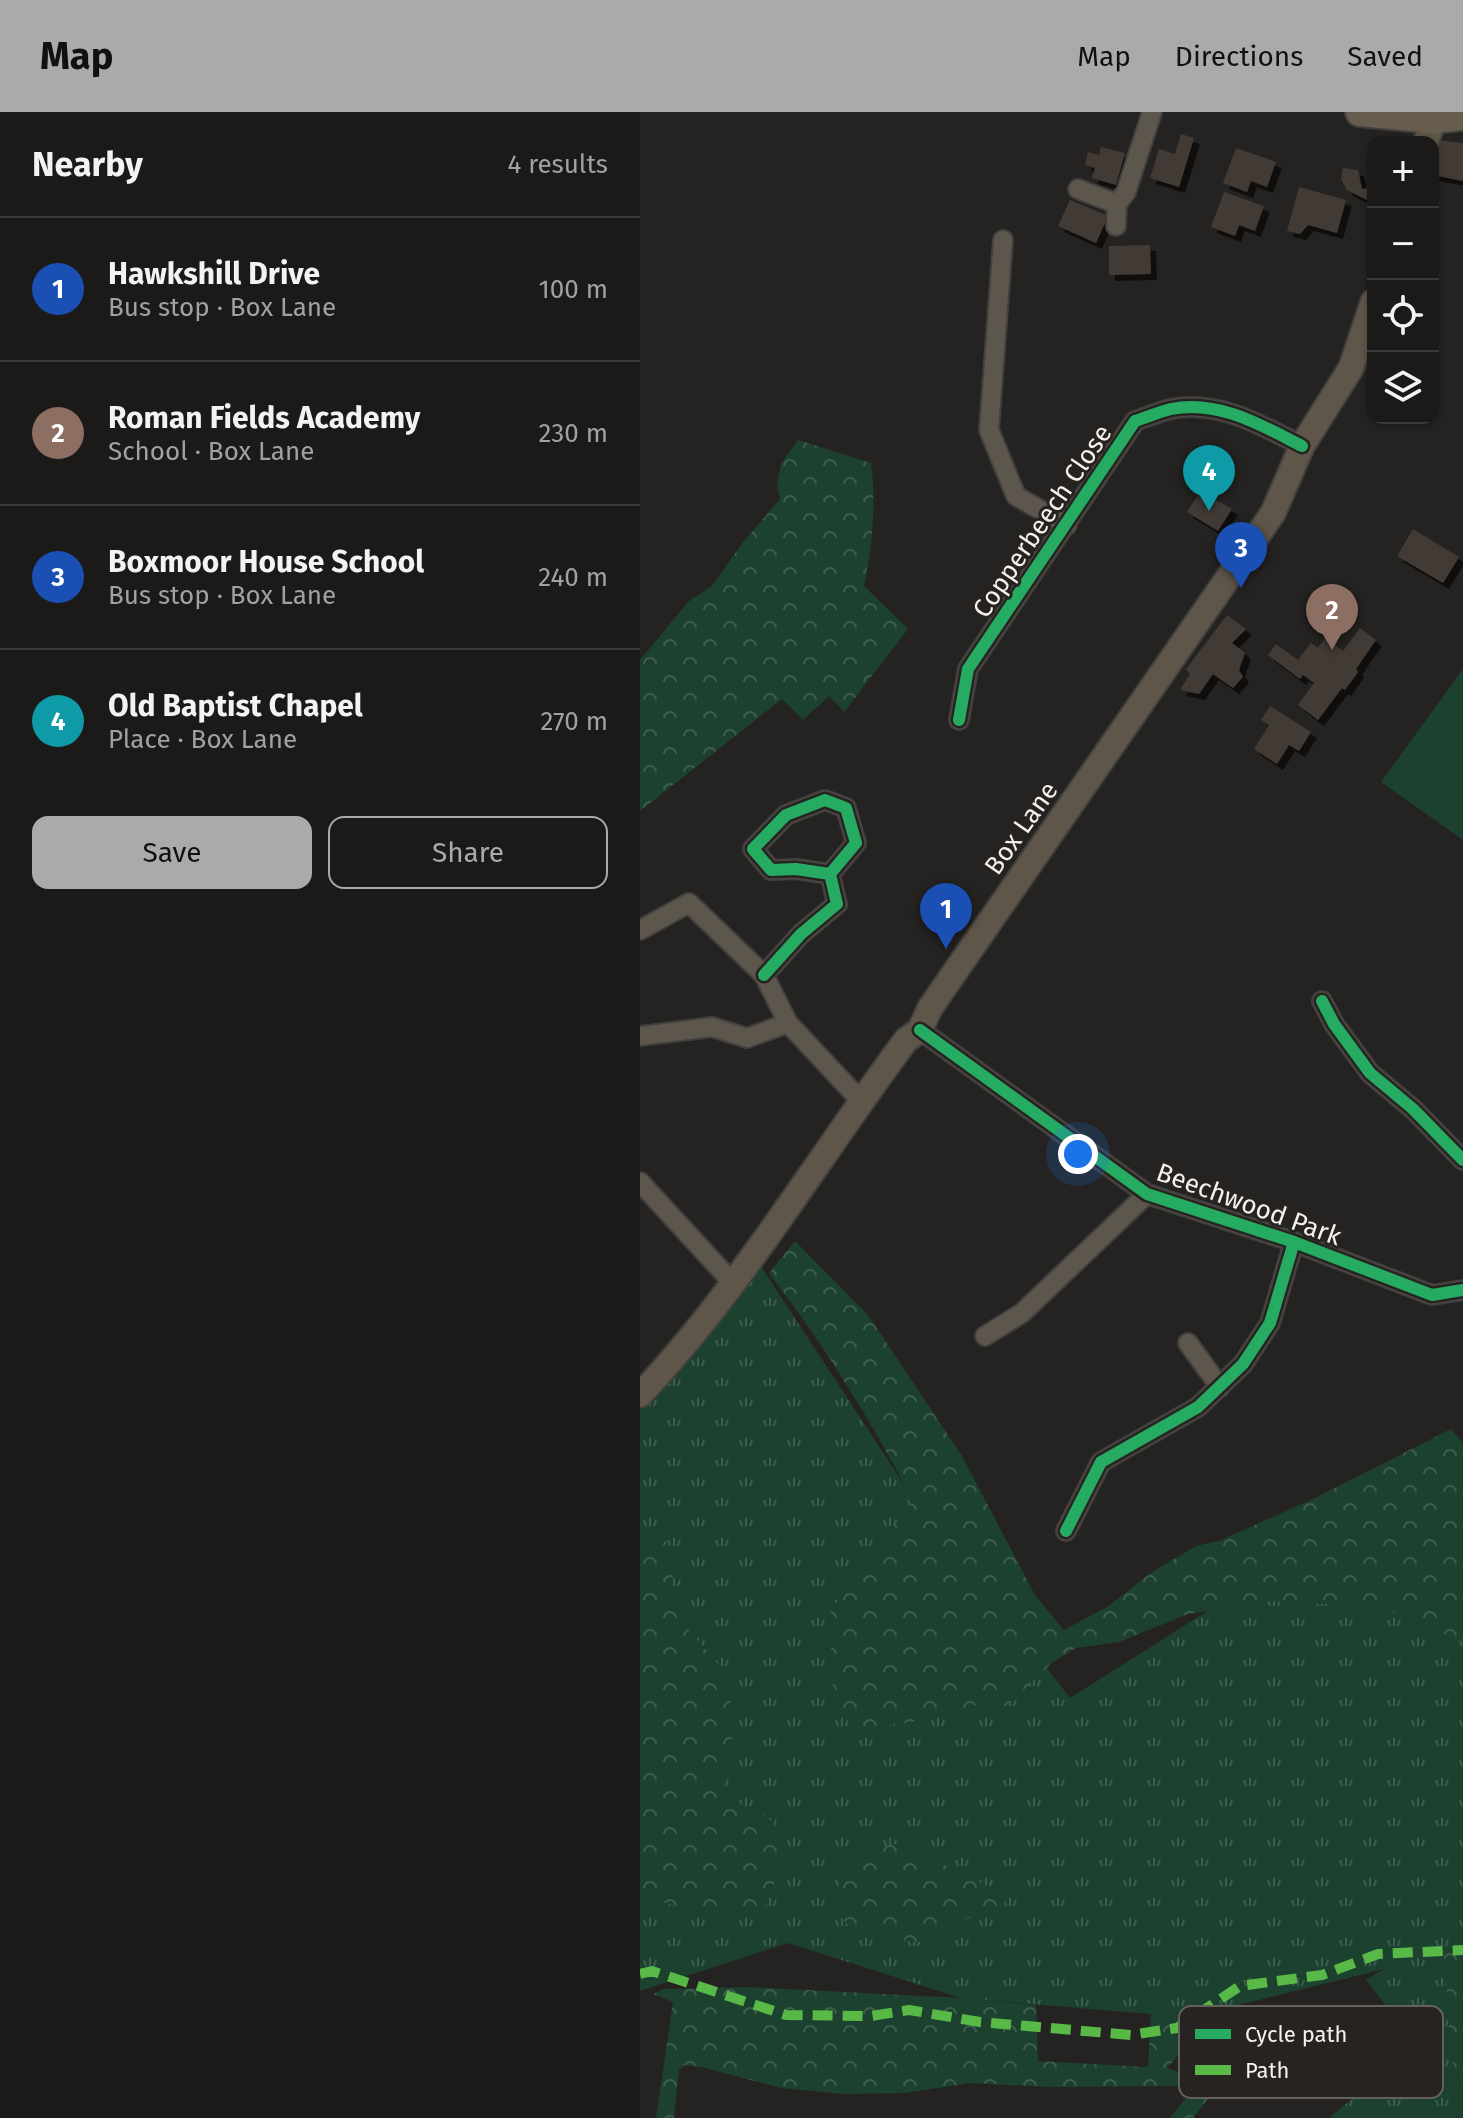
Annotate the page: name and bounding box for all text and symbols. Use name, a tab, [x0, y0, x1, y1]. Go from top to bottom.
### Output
text: Map	[40, 33, 113, 79]
text: Map	[1077, 40, 1131, 73]
text: Directions	[1175, 40, 1303, 73]
text: Saved	[1347, 40, 1423, 73]
map controls	[1367, 136, 1439, 424]
button: +	[1367, 136, 1439, 208]
text: Nearby	[32, 144, 143, 185]
text: 4 results	[507, 149, 608, 180]
button: −	[1367, 208, 1439, 280]
text: Hawkshill Drive	[108, 256, 320, 292]
text: 1	[52, 274, 64, 305]
text: 100 m	[539, 274, 608, 305]
button: locate	[1367, 280, 1439, 352]
text: Bus stop · Box Lane	[108, 292, 336, 323]
button: layers	[1367, 352, 1439, 424]
text: Roman Fields Academy	[108, 400, 420, 436]
text: 2	[51, 418, 65, 449]
text: 230 m	[539, 418, 608, 449]
street label: Copperbeech Close	[966, 419, 1118, 624]
text: School · Box Lane	[108, 436, 314, 467]
pin: 4	[1183, 445, 1235, 511]
pin: 3	[1215, 522, 1267, 588]
text: Boxmoor House School	[108, 544, 424, 580]
text: 3	[51, 562, 65, 593]
text: 240 m	[538, 562, 608, 593]
text: Bus stop · Box Lane	[108, 580, 336, 611]
pin: 2	[1306, 584, 1358, 650]
text: Old Baptist Chapel	[108, 688, 363, 724]
text: 4	[51, 706, 65, 737]
text: 270 m	[540, 706, 608, 737]
text: Place · Box Lane	[108, 724, 297, 755]
street label: Box Lane	[978, 776, 1065, 881]
button: Save	[32, 816, 312, 889]
button: Share	[328, 816, 608, 889]
pin: 1	[920, 883, 972, 949]
your location	[1058, 1134, 1098, 1174]
street label: Beechwood Park	[1152, 1157, 1346, 1253]
legend	[1179, 2006, 1443, 2098]
text: Cycle path	[1245, 2021, 1347, 2048]
text: Path	[1245, 2057, 1289, 2084]

